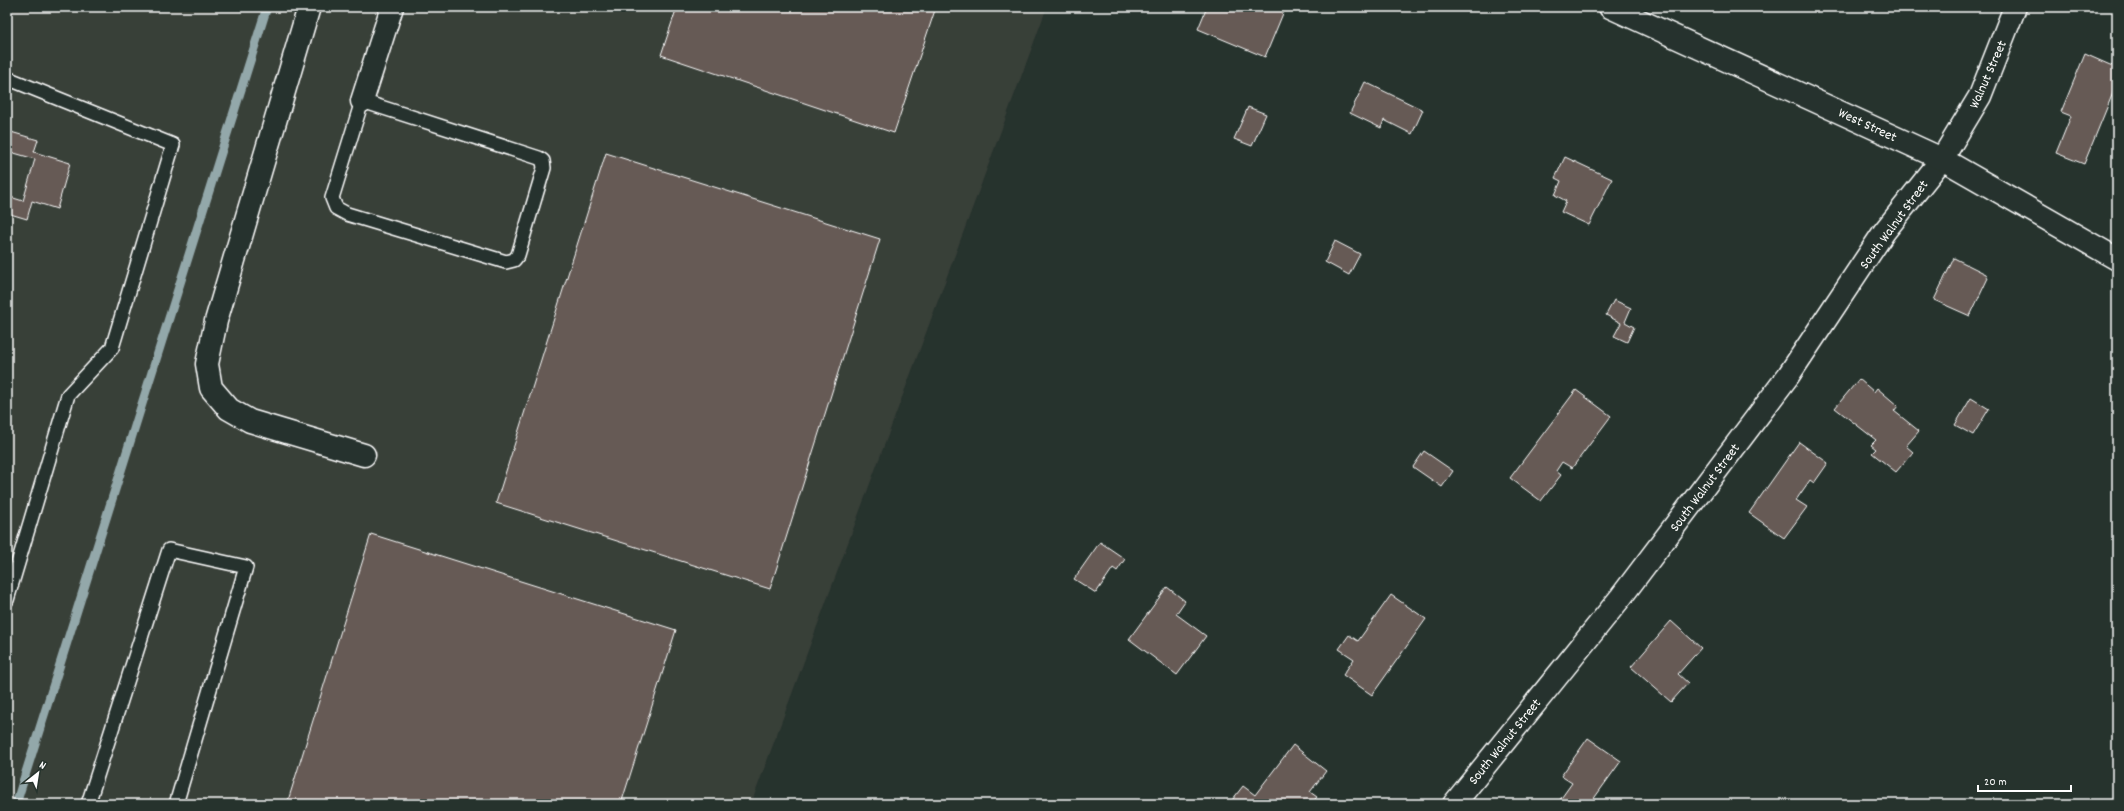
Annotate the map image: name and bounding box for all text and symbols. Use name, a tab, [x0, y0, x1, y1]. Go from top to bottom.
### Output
street label: Walnut Street	[1965, 37, 2013, 112]
street label: West Street	[1835, 104, 1900, 148]
street label: South Walnut Street	[1855, 176, 1934, 274]
street label: South Walnut Street	[1666, 440, 1745, 537]
street label: South Walnut Street	[1464, 695, 1547, 790]
north arrow	[18, 753, 58, 793]
text: N	[36, 758, 49, 775]
scale bar	[1978, 767, 2071, 793]
text: 20 m	[1984, 774, 2007, 791]

